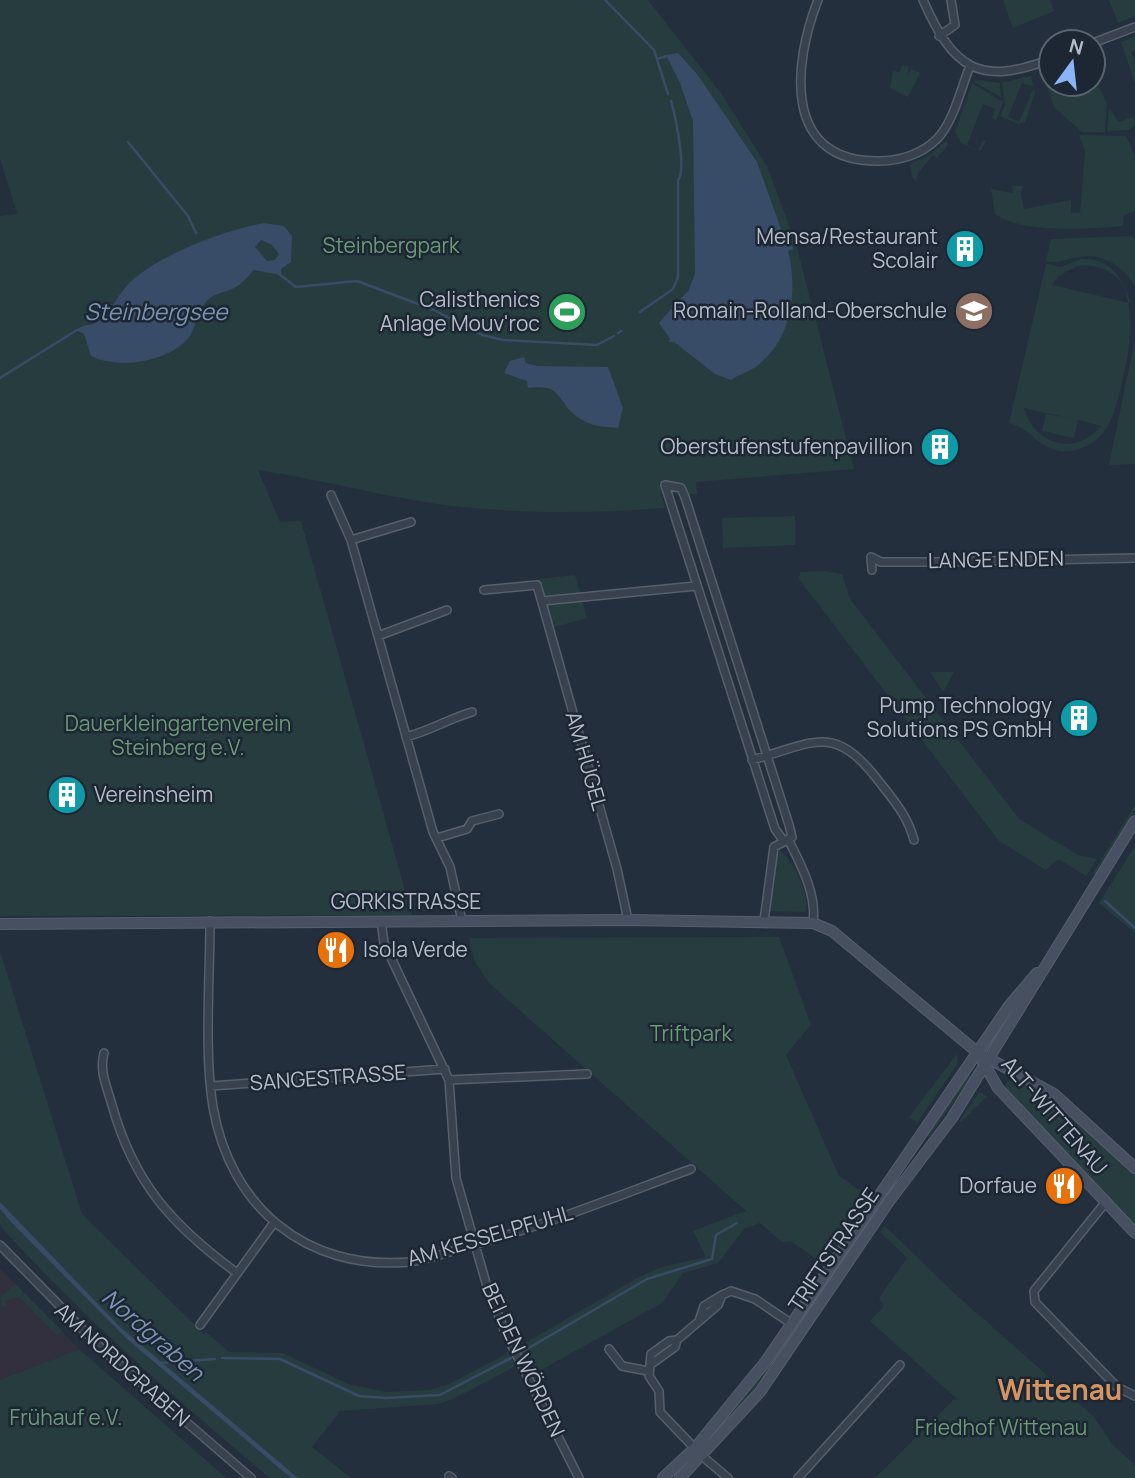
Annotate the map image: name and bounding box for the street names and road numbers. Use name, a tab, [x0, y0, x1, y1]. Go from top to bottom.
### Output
street label: LANGE ENDEN	[928, 544, 1064, 574]
street label: AM HÜGEL	[559, 708, 615, 814]
street label: GORKISTRASSE	[331, 887, 481, 915]
street label: ALT-WITTENAU	[996, 1050, 1114, 1180]
street label: SANGESTRASSE	[249, 1058, 407, 1096]
street label: TRIFTSTRASSE	[781, 1182, 885, 1317]
street label: AM KESSELPFUHL	[404, 1198, 576, 1272]
street label: BEI DEN WÖRDEN	[476, 1278, 572, 1441]
street label: AM NORDGRABEN	[49, 1296, 196, 1432]

